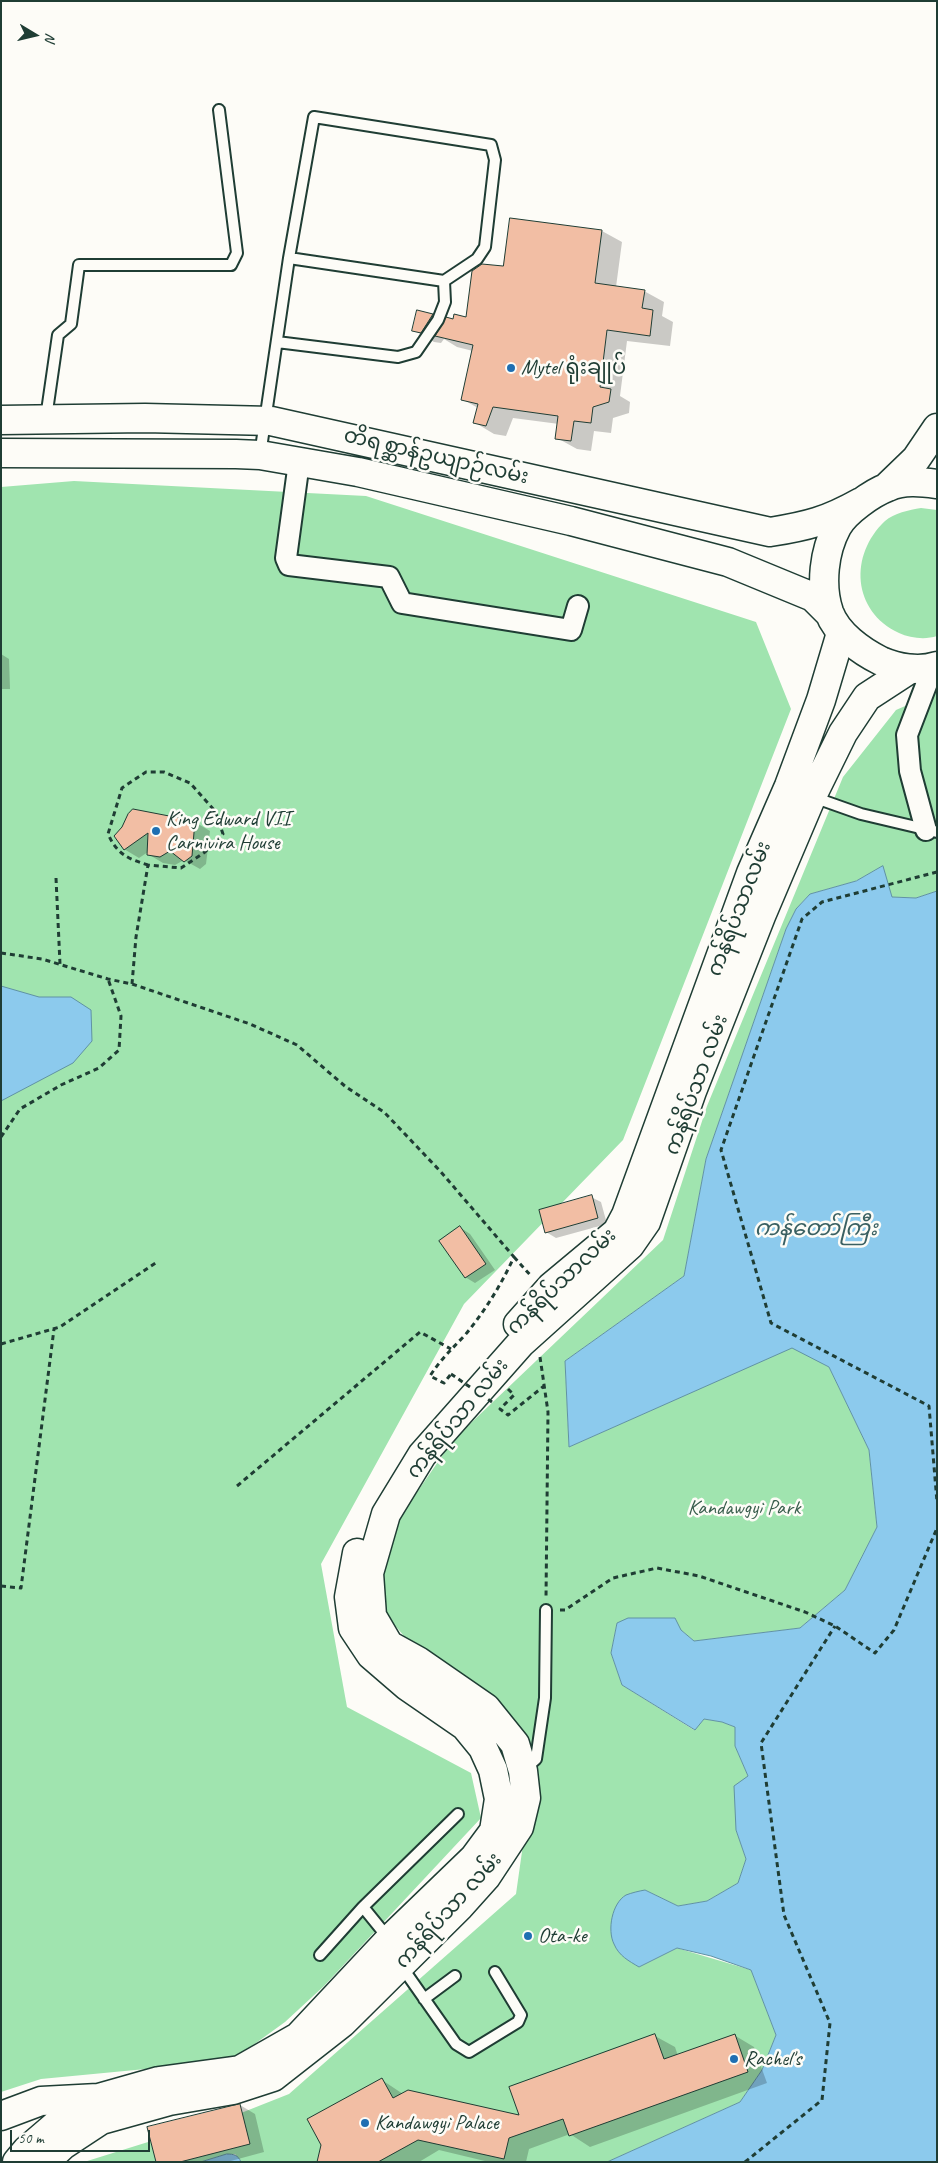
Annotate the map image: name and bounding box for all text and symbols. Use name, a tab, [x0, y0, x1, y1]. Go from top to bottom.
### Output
north arrow	[10, 10, 60, 60]
text: N	[41, 32, 59, 43]
place label: Mytel ရုံးချုပ်	[521, 355, 626, 381]
marker: Mytel ရုံးချုပ်	[505, 362, 517, 374]
street label: တိရစ္ဆာန်ဥယျာဉ်လမ်း	[341, 423, 531, 491]
place label: King Edward VII Carnivira House	[166, 806, 290, 856]
marker: King Edward VII Carnivira House	[150, 825, 162, 837]
street label: ကန်ရိပ်သာလမ်း	[703, 838, 777, 980]
street label: ကန်ရိပ်သာ လမ်း	[660, 1011, 734, 1159]
water label: ကန်တော်ကြီး	[755, 1216, 877, 1242]
street label: ကန်ရိပ်သာလမ်း	[502, 1223, 622, 1341]
street label: ကန်ရိပ်သာ လမ်း	[402, 1354, 514, 1484]
park label: Kandawgyi Park	[688, 1495, 800, 1521]
street label: ကန်ရိပ်သာ လမ်း	[390, 1848, 508, 1974]
place label: Ota-ke	[538, 1923, 587, 1949]
marker: Ota-ke	[522, 1930, 534, 1942]
place label: Rachel's	[744, 2046, 801, 2072]
marker: Rachel's	[728, 2053, 740, 2065]
place label: Kandawgyi Palace	[375, 2110, 499, 2136]
marker: Kandawgyi Palace	[359, 2117, 371, 2129]
scale bar	[12, 2120, 152, 2152]
text: 50 m	[18, 2129, 44, 2148]

